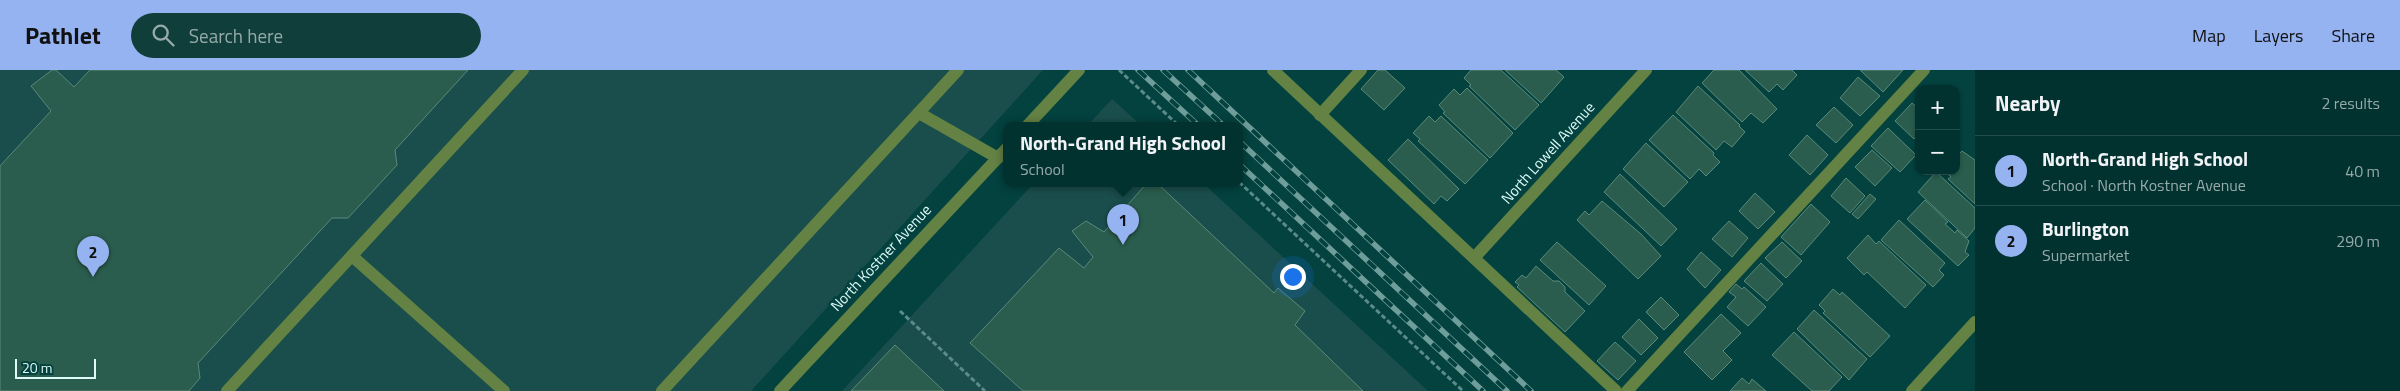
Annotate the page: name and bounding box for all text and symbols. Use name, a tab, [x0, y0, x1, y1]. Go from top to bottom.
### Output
search box	[131, 13, 481, 58]
text: Pathlet	[25, 17, 101, 53]
icon: search	[149, 21, 177, 49]
text: Search here	[189, 21, 283, 50]
text: Map	[2192, 22, 2226, 49]
text: Layers	[2254, 22, 2303, 49]
text: Share	[2331, 22, 2375, 49]
map controls	[1915, 85, 1960, 175]
button: +	[1915, 85, 1960, 130]
text: Nearby	[1995, 87, 2060, 119]
text: 2 results	[2321, 91, 2380, 115]
street label: North Lowell Avenue	[1495, 96, 1600, 209]
popup	[1003, 122, 1243, 187]
text: North-Grand High School	[1020, 128, 1226, 157]
button: −	[1915, 130, 1960, 175]
text: North-Grand High School	[2042, 144, 2248, 173]
text: School	[1020, 157, 1065, 181]
text: 1	[2007, 159, 2015, 183]
text: 40 m	[2345, 159, 2380, 183]
text: School · North Kostner Avenue	[2042, 173, 2246, 197]
street label: North Kostner Avenue	[825, 199, 937, 316]
pin: 1	[1107, 204, 1139, 245]
text: Burlington	[2042, 214, 2129, 243]
text: 2	[2007, 229, 2015, 253]
text: 290 m	[2336, 229, 2380, 253]
pin: 2	[77, 236, 109, 277]
text: Supermarket	[2042, 243, 2129, 267]
your location	[1280, 264, 1306, 290]
scale bar	[15, 356, 96, 379]
text: 20 m	[22, 357, 52, 378]

